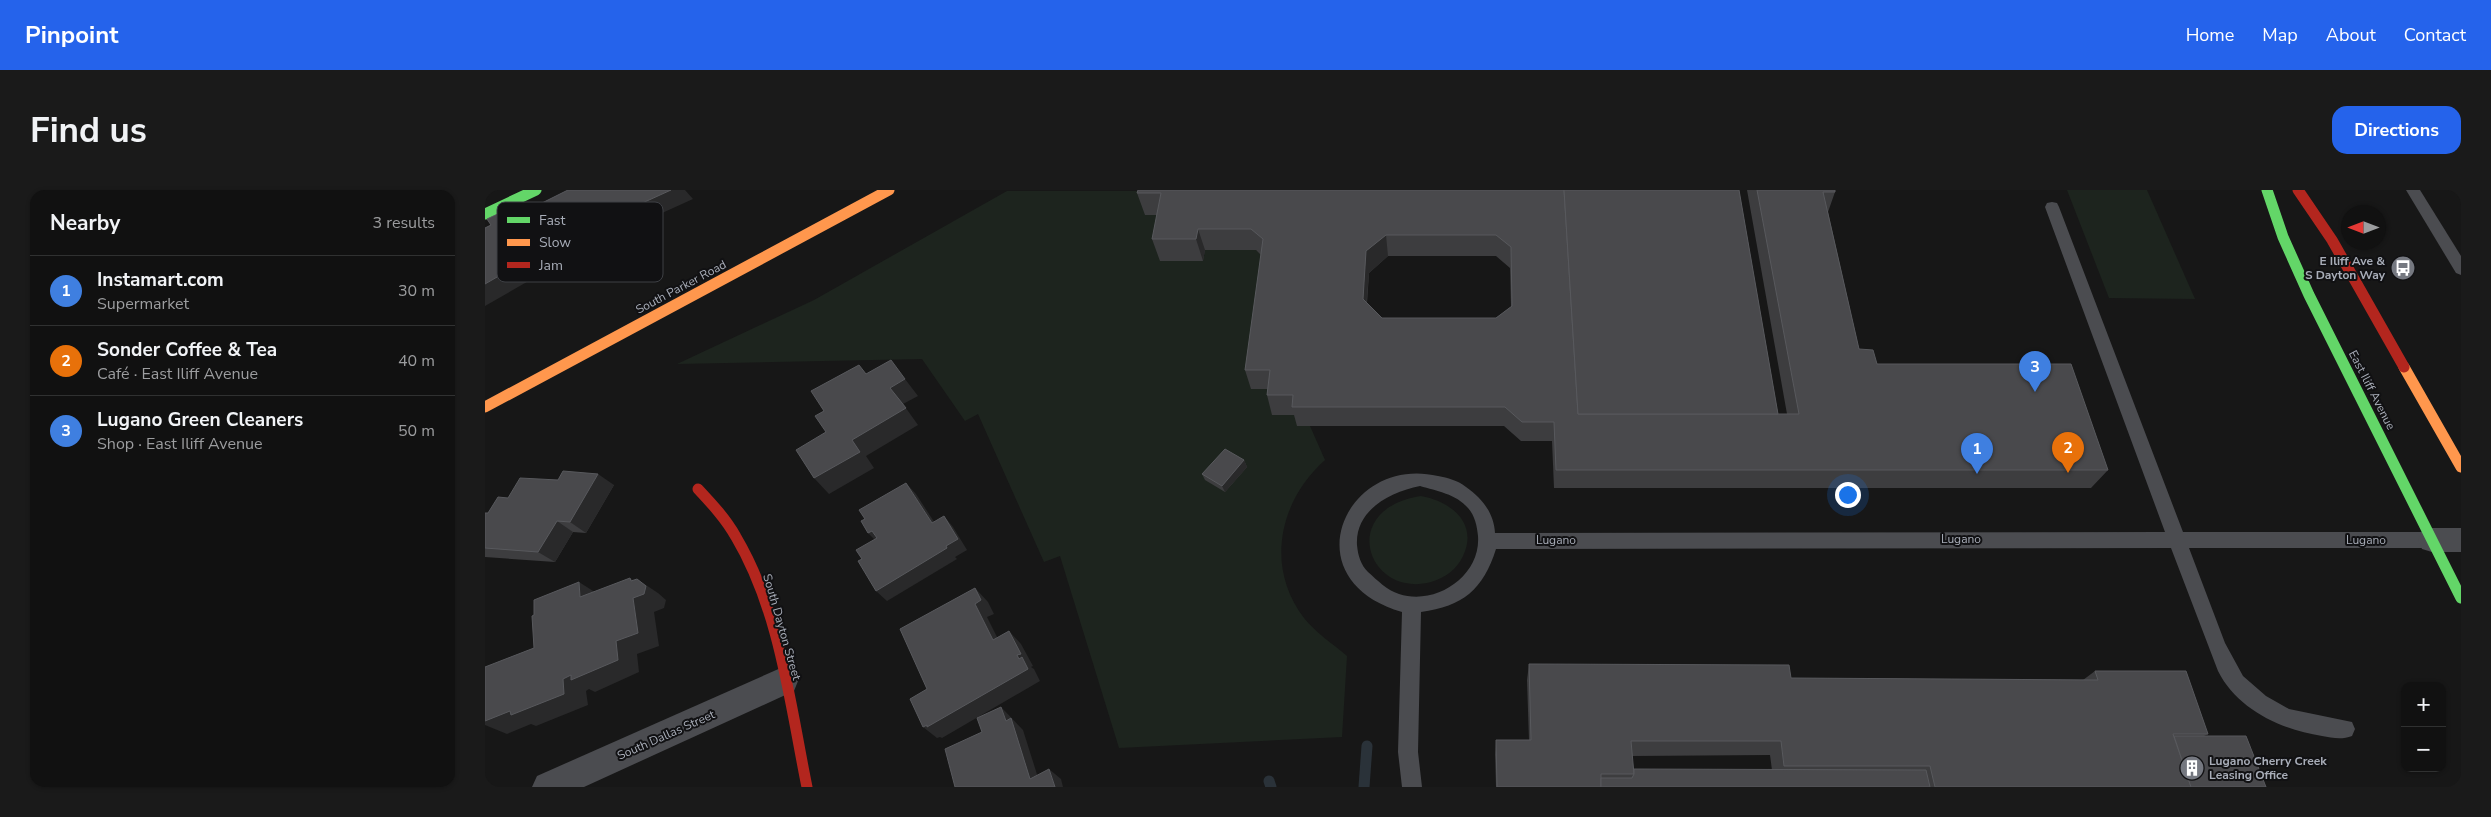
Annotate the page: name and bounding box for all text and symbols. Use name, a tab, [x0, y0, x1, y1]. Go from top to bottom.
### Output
text: Pinpoint	[25, 19, 118, 51]
text: Home	[2186, 23, 2234, 47]
text: Map	[2262, 23, 2298, 47]
text: About	[2326, 23, 2376, 47]
text: Contact	[2404, 23, 2466, 47]
button: Directions	[2332, 106, 2461, 154]
text: Find us	[30, 107, 147, 154]
legend	[497, 202, 663, 282]
north arrow	[2341, 205, 2386, 250]
text: Nearby	[50, 209, 120, 237]
text: Fast	[539, 211, 565, 230]
text: 3 results	[373, 212, 435, 234]
text: Slow	[539, 233, 571, 252]
place label: E Iliff Ave & S Dayton Way	[2305, 253, 2386, 283]
bus stop icon: E Iliff Ave & S Dayton Way	[2390, 255, 2416, 281]
text: Jam	[538, 256, 563, 275]
street label: South Parker Road	[633, 256, 729, 318]
text: Instamart.com	[97, 267, 224, 293]
text: 1	[61, 280, 71, 302]
text: 30 m	[398, 280, 435, 302]
text: Supermarket	[97, 293, 189, 315]
text: Sonder Coffee & Tea	[97, 337, 277, 363]
street label: East Iliff Avenue	[2345, 347, 2399, 433]
text: 2	[61, 350, 71, 372]
text: 40 m	[398, 350, 435, 372]
pin: 3	[2019, 351, 2051, 392]
text: Café · East Iliff Avenue	[97, 363, 258, 385]
text: Lugano Green Cleaners	[97, 407, 303, 433]
text: 3	[61, 420, 71, 442]
text: 50 m	[398, 420, 435, 442]
pin: 2	[2052, 432, 2084, 473]
text: Shop · East Iliff Avenue	[97, 433, 263, 455]
pin: 1	[1961, 433, 1993, 474]
your location	[1835, 482, 1861, 508]
street label: Lugano	[1941, 531, 1981, 547]
street label: Lugano	[1536, 532, 1576, 548]
street label: Lugano	[2346, 532, 2386, 548]
street label: South Dayton Street	[759, 572, 805, 683]
map controls	[2401, 682, 2446, 772]
button: +	[2401, 682, 2446, 727]
street label: South Dallas Street	[615, 706, 718, 764]
button: −	[2401, 727, 2446, 772]
place label: Lugano Cherry Creek Leasing Office	[2209, 753, 2327, 783]
building icon: Lugano Cherry Creek Leasing Office	[2179, 755, 2205, 781]

